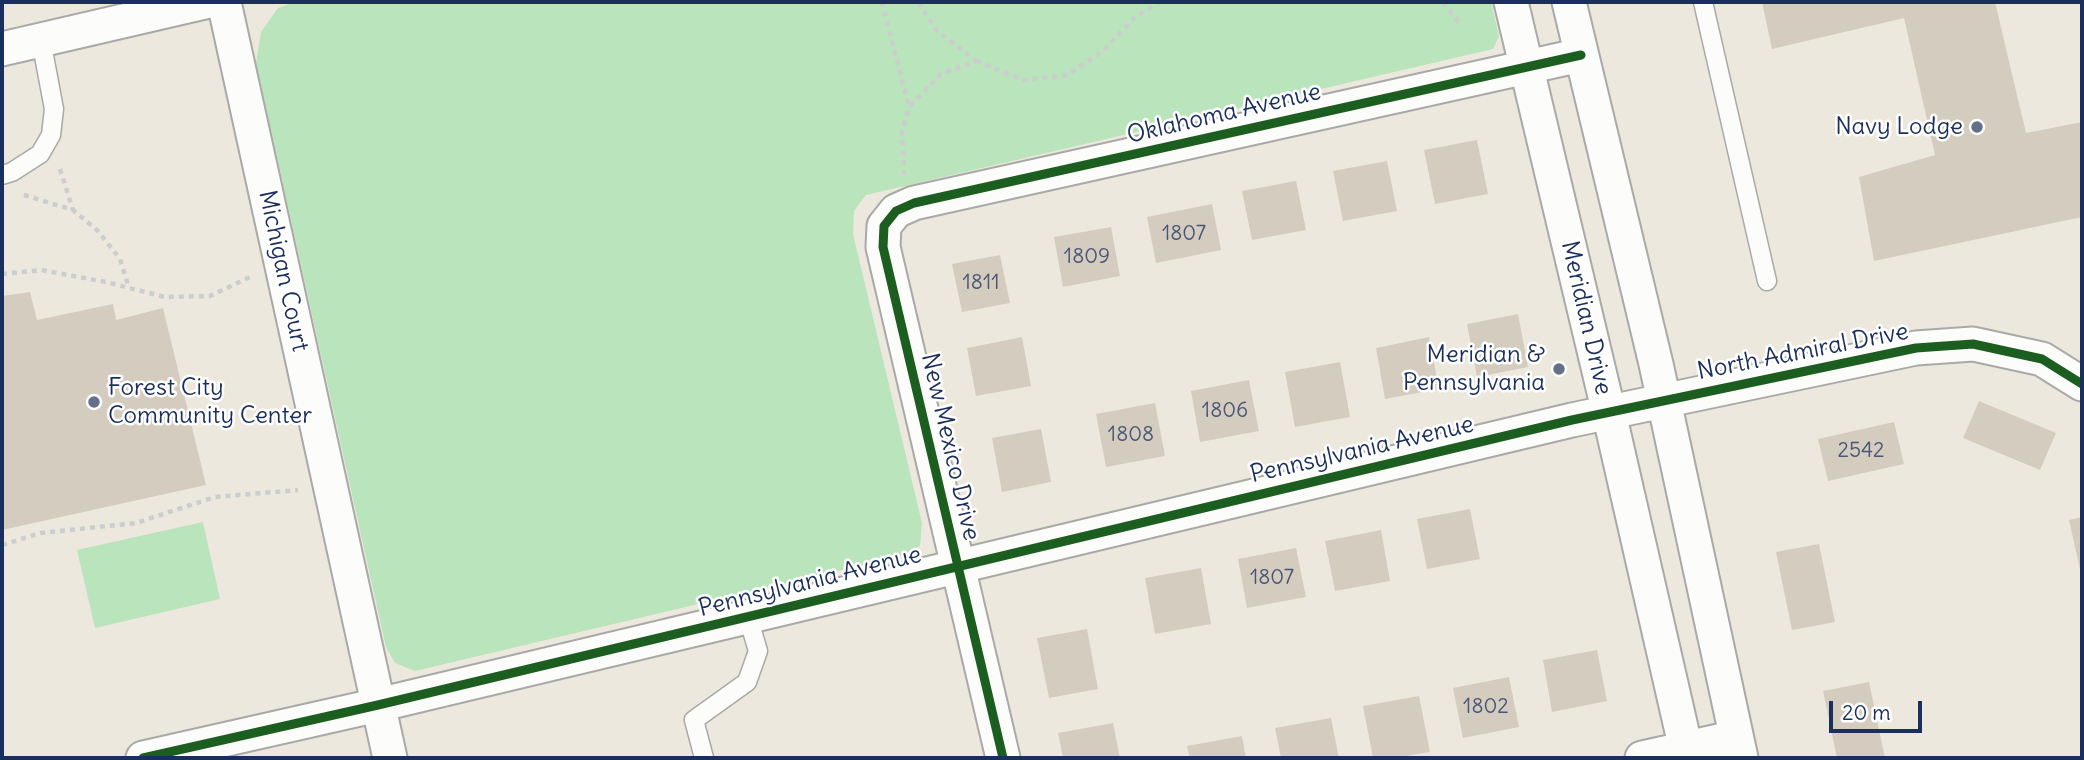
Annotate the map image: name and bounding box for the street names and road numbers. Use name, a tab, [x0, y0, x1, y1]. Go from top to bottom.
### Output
street label: Oklahoma Avenue	[1124, 78, 1324, 150]
street label: Michigan Court	[252, 188, 314, 354]
street label: Meridian Drive	[1554, 238, 1618, 398]
street label: North Admiral Drive	[1695, 317, 1911, 387]
street label: New Mexico Drive	[914, 351, 986, 543]
street label: Pennsylvania Avenue	[1247, 410, 1477, 490]
street label: Pennsylvania Avenue	[696, 540, 924, 624]

